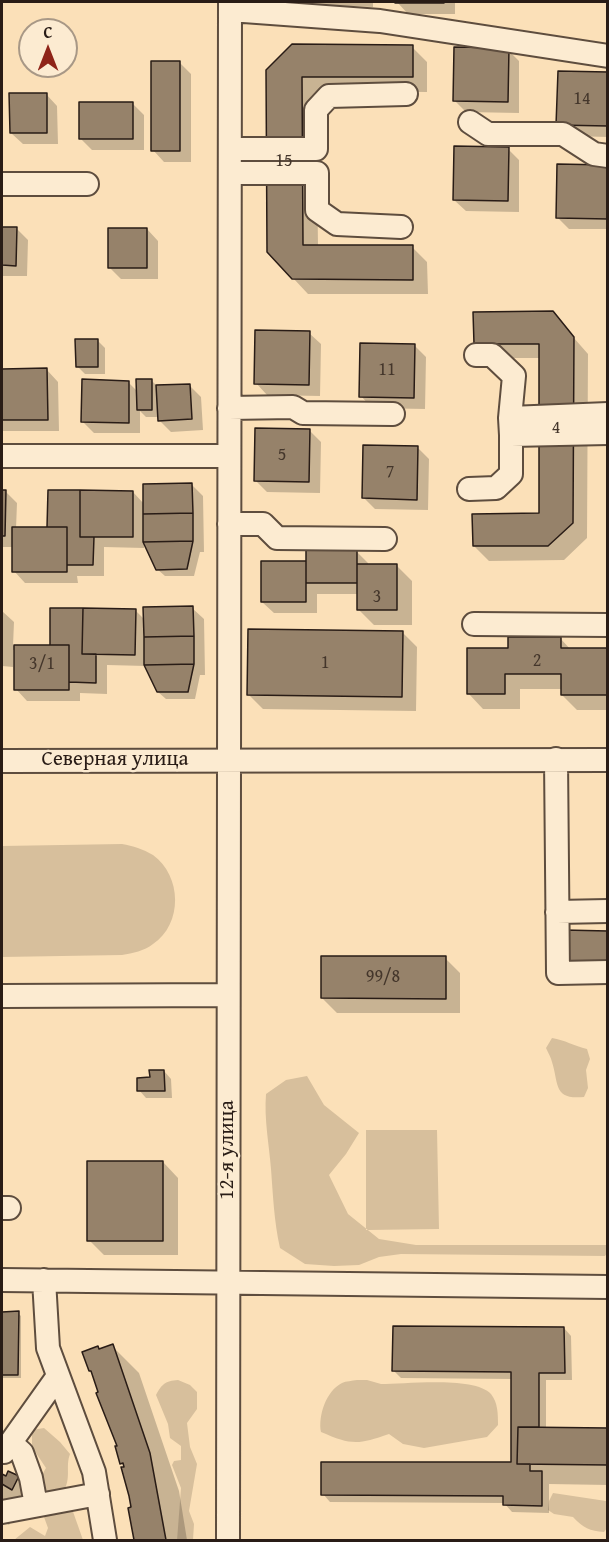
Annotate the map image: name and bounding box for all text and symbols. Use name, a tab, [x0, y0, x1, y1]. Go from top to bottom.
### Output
north arrow	[18, 18, 78, 78]
text: С	[43, 20, 53, 44]
house number: 14	[573, 88, 591, 110]
house number: 15	[275, 150, 293, 172]
house number: 11	[378, 359, 396, 381]
house number: 4	[552, 417, 560, 439]
house number: 5	[278, 444, 286, 466]
house number: 7	[386, 461, 394, 483]
house number: 3	[373, 586, 381, 608]
house number: 2	[533, 650, 541, 672]
house number: 1	[321, 652, 329, 674]
house number: 3/1	[29, 653, 55, 675]
street label: Северная улица	[42, 747, 188, 773]
house number: 99/8	[366, 966, 400, 988]
street label: 12-я улица	[215, 1100, 241, 1200]

